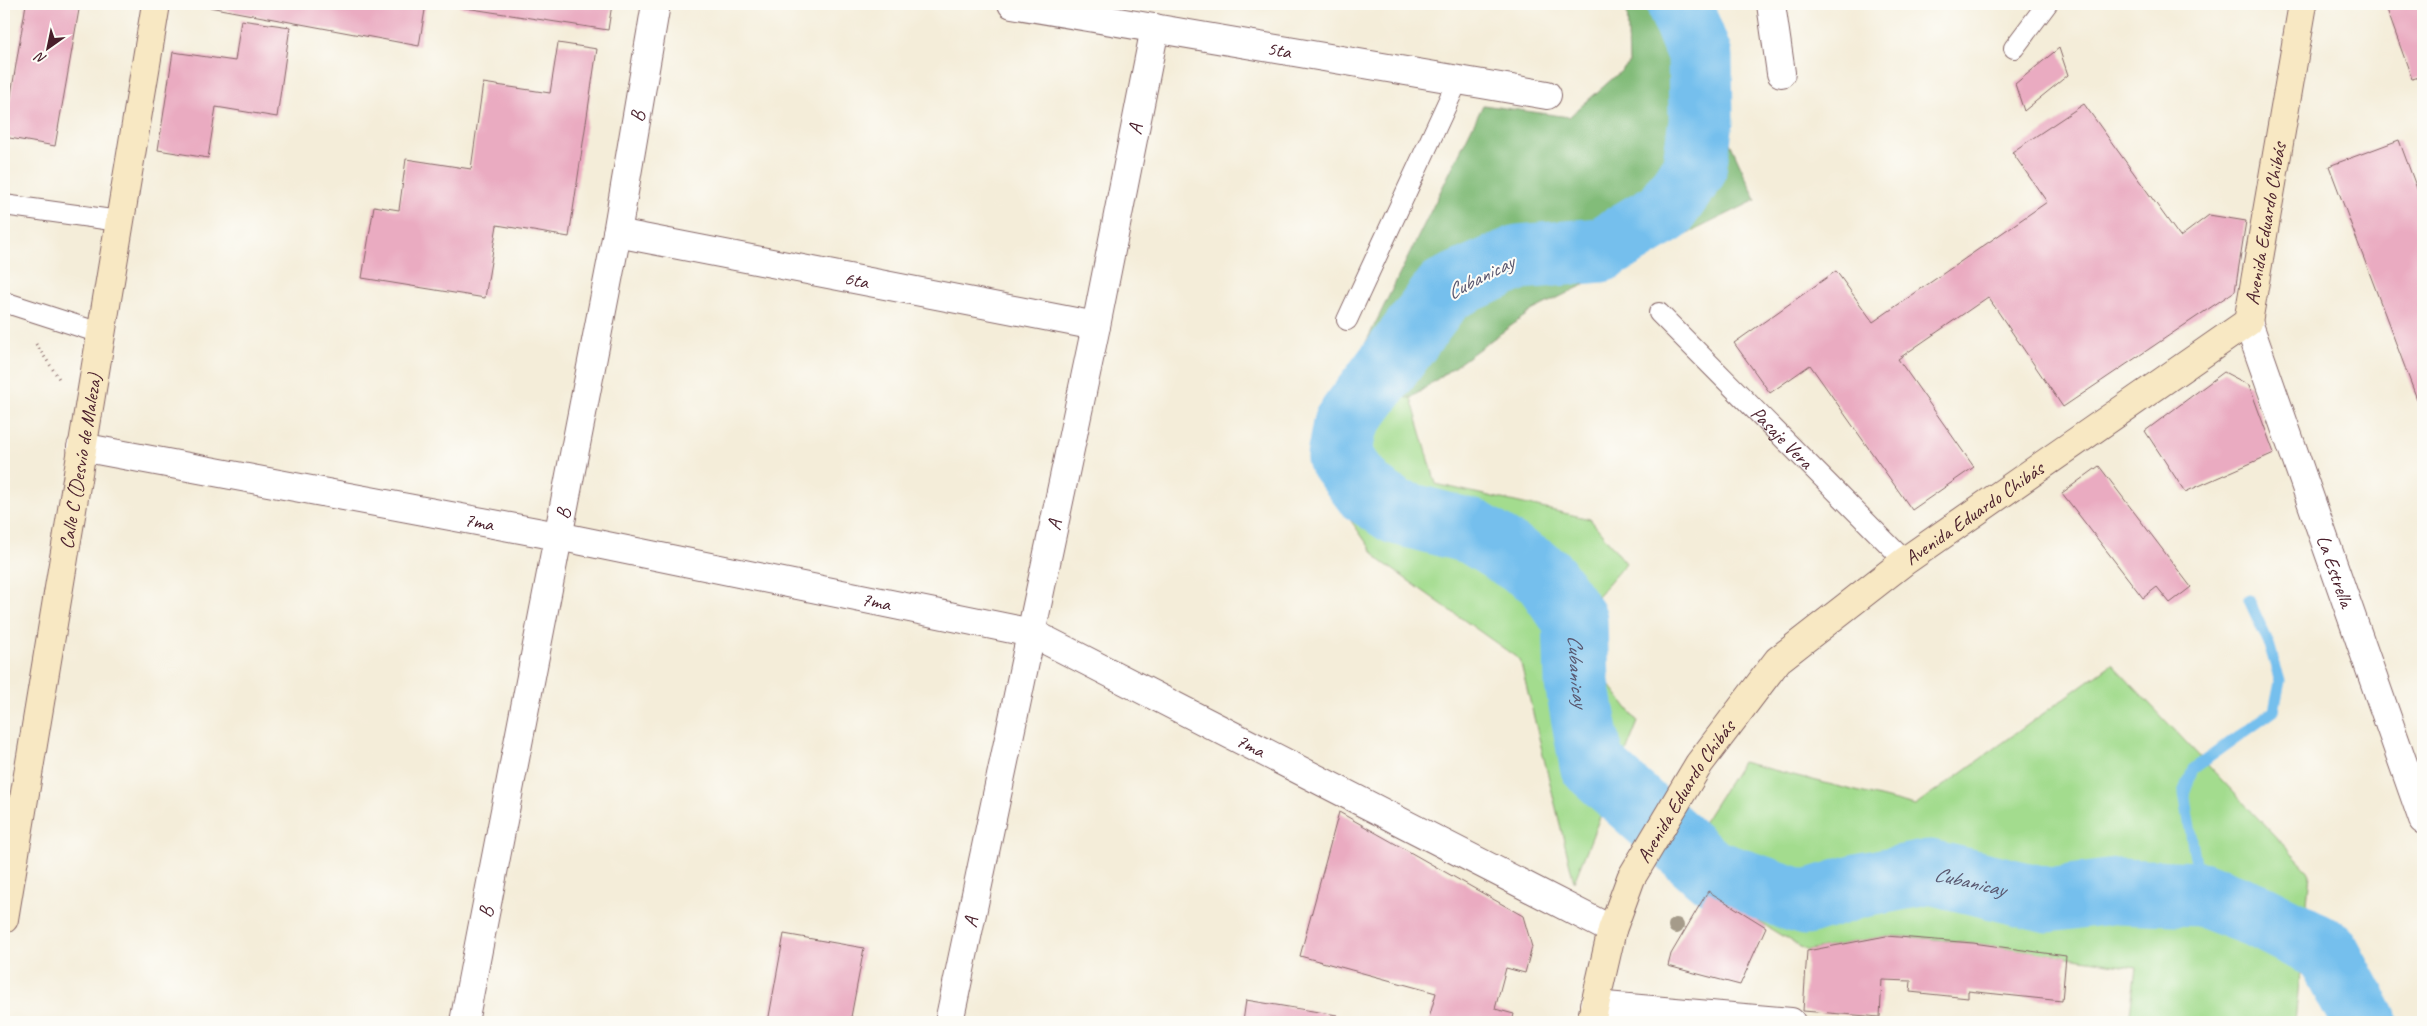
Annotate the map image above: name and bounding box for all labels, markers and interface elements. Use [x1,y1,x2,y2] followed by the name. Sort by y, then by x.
[22,22,72,72] north arrow
[1265,36,1294,65] street label: 5ta
[31,48,49,68] text: N
[624,108,651,124] street label: B
[1122,121,1149,137] street label: A
[2239,139,2292,307] street label: Avenida Eduardo Chibás
[1442,247,1521,305] water label: Cubanicay
[842,265,872,295] street label: 6ta
[54,370,108,551] street label: Calle C (Desvío de Maleza)
[1745,401,1820,476] street label: Pasaje Vera
[1900,455,2050,571] street label: Avenida Eduardo Chibás
[550,505,577,521] street label: B
[463,507,497,537] street label: 7ma
[1041,517,1068,533] street label: A
[2311,532,2360,612] street label: La Estrella
[859,586,894,617] street label: 7ma
[1562,635,1595,713] water label: Cubanicay
[1631,714,1742,867] street label: Avenida Eduardo Chibás
[1232,728,1270,764] street label: 7ma
[1932,860,2011,903] water label: Cubanicay
[473,903,499,920] street label: B
[957,914,984,930] street label: A

